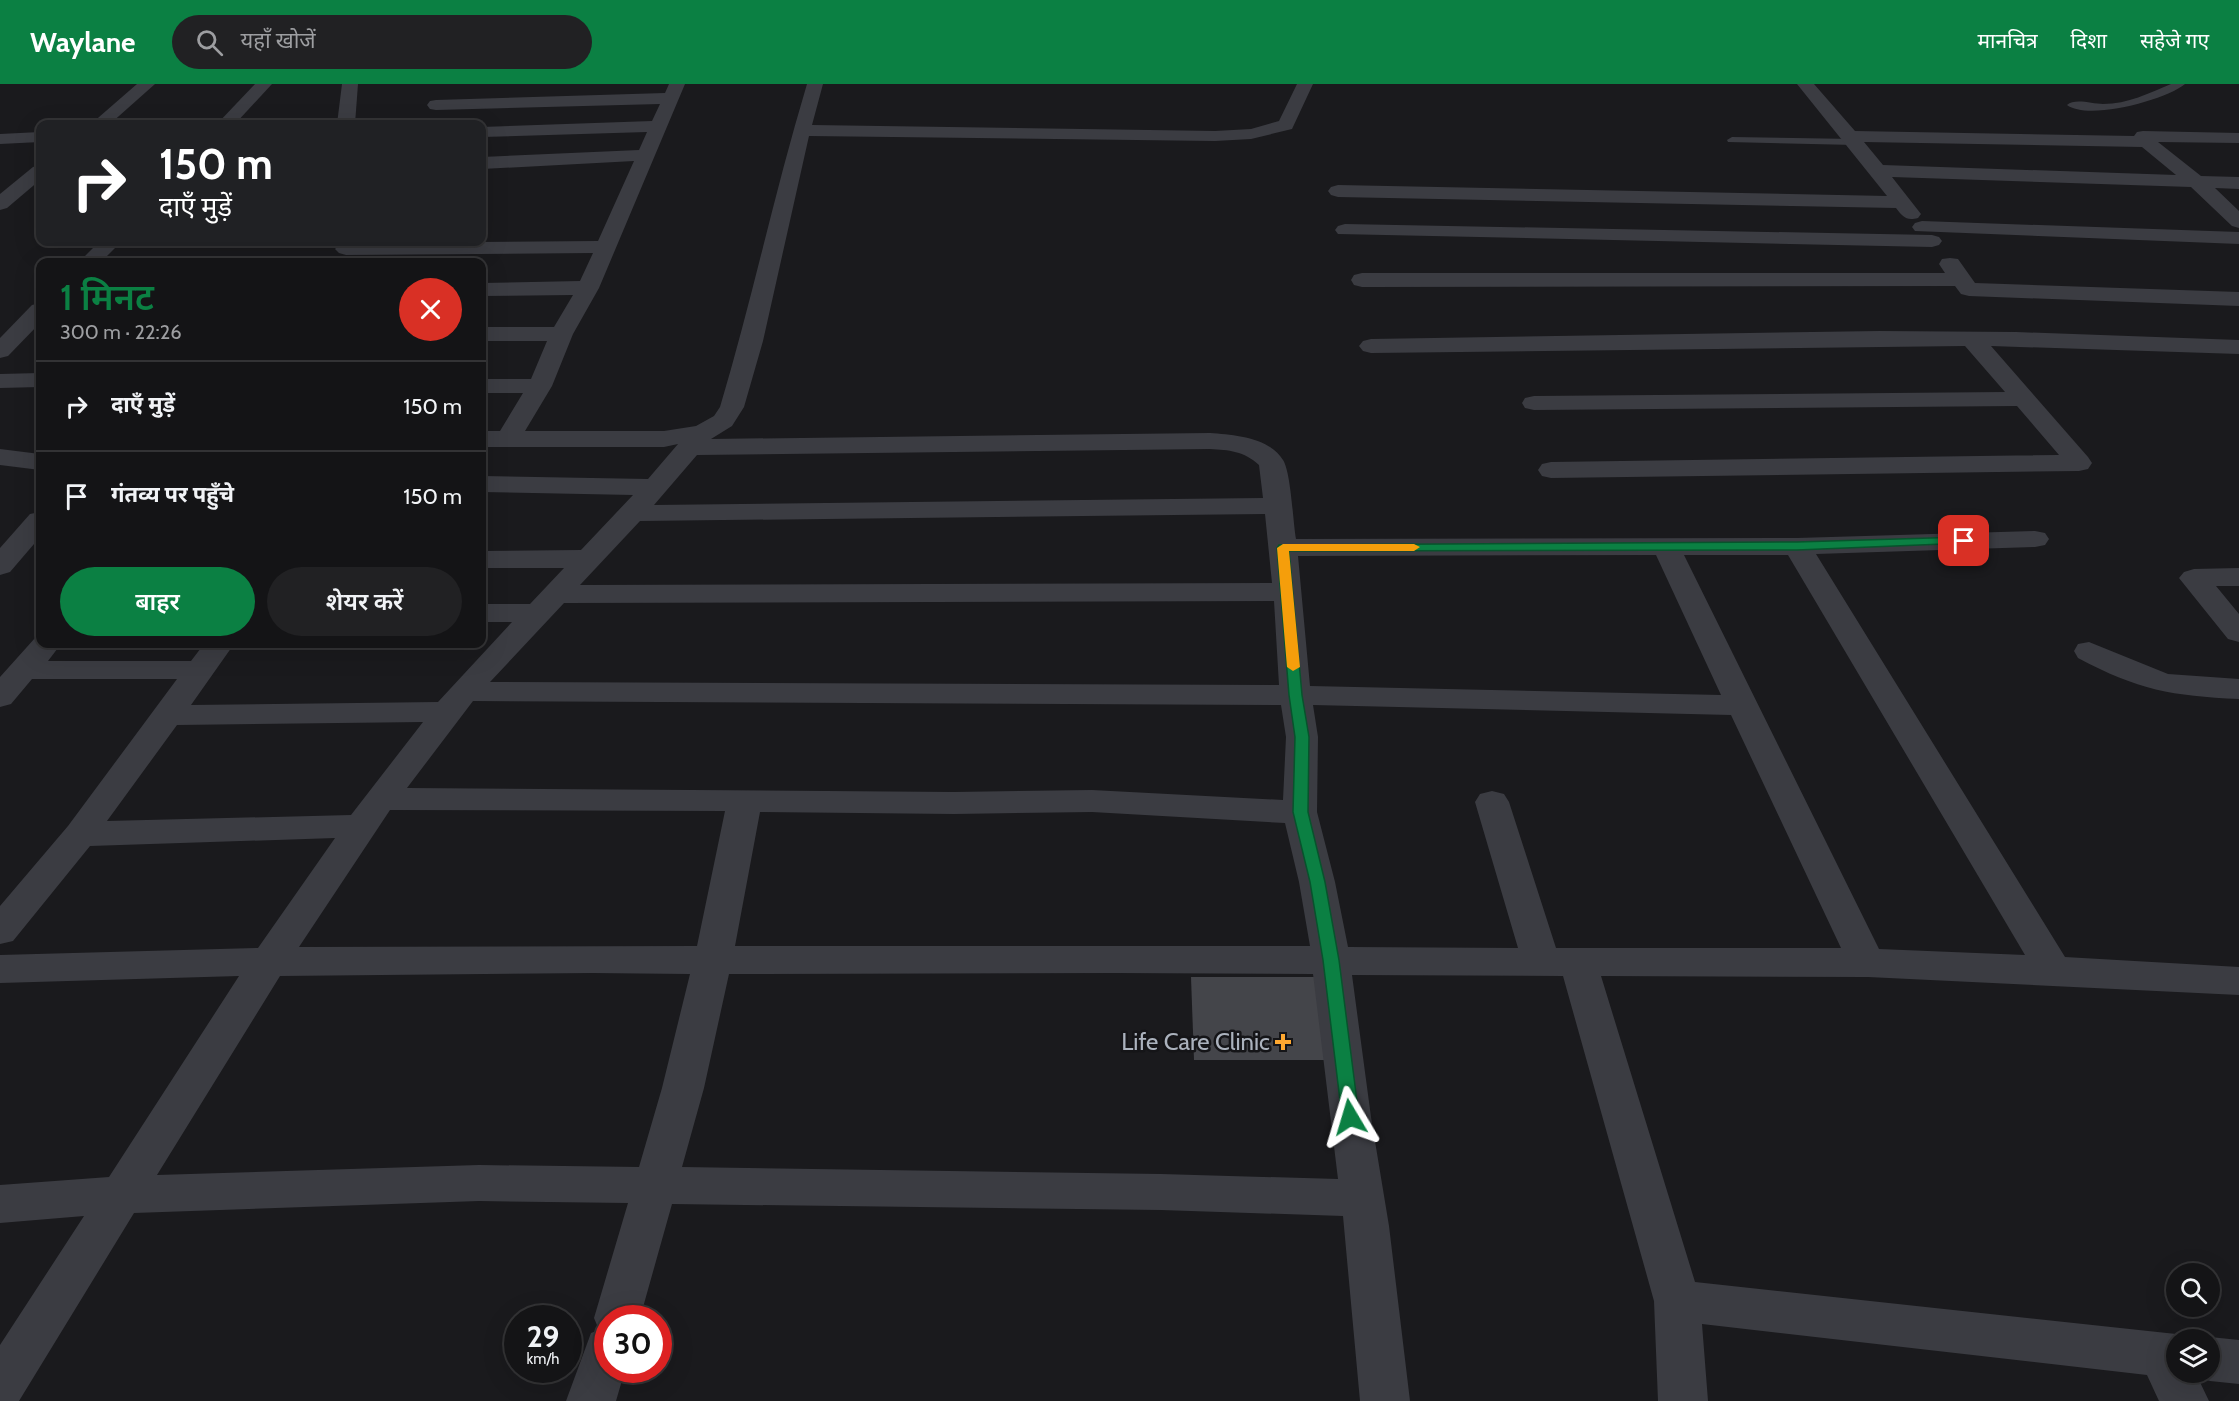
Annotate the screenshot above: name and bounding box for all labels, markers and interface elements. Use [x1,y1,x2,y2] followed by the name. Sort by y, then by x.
[172,15,592,69] search box
[30,25,136,59] text: Waylane
[193,26,226,59] icon: search
[241,27,316,54] text: यहाँ खोजें
[1978,28,2038,53] text: मानचित्र
[2071,28,2107,53] text: दिशा
[2140,28,2209,53] text: सहेजे गए
[159,138,273,190] text: 150 m
[60,144,138,222] icon: right
[159,190,232,223] text: दाएँ मुड़ें
[60,275,154,319] text: 1 मिनट
[399,278,462,341] button: close
[60,320,182,344] text: 300 m · 22:26
[60,390,93,423] icon: right
[111,391,175,418] text: दाएँ मुड़ें
[403,393,462,420] text: 150 m
[60,480,93,513] icon: arrive
[111,481,234,508] text: गंतव्य पर पहुँचे
[403,483,462,510] text: 150 m
[1938,515,1989,566] pin
[1947,524,1980,557] icon: arrive
[60,567,255,636] button: बाहर
[267,567,462,636] button: शेयर करें
[1121,1027,1270,1056] place label: Life Care Clinic
[1274,1033,1292,1051] marker: Life Care Clinic
[1318,1085,1382,1149] position arrow
[2166,1263,2220,1383] map controls
[2166,1263,2220,1317] button: search
[594,1305,672,1383] speed limit sign: 30
[527,1318,559,1355] text: 29
[2166,1329,2220,1383] button: layers
[527,1350,559,1368] text: km/h

